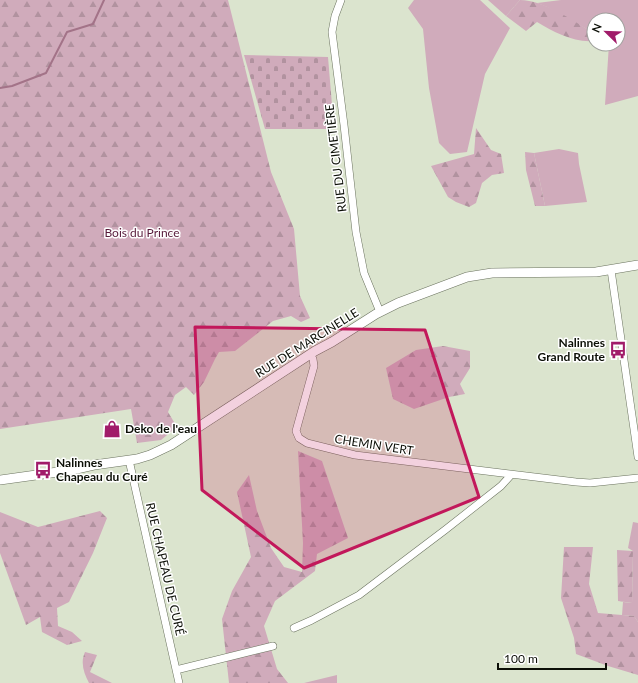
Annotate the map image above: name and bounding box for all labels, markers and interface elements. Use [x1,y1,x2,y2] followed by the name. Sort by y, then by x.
[586,12,626,52] north arrow
[589,21,604,34] text: N
[321,103,350,213] street label: RUE DU CIMETIÈRE
[104,225,180,240] park label: Bois du Prince
[252,305,361,380] street label: RUE DE MARCINELLE
[538,335,606,364] place label: Nalinnes Grand Route
[608,340,628,360] bus stop icon: Nalinnes Grand Route
[102,419,122,439] shop icon: Deko de l'eau
[125,421,197,436] place label: Deko de l'eau
[333,431,415,458] street label: CHEMIN VERT
[56,455,148,484] place label: Nalinnes Chapeau du Curé
[33,460,53,480] bus stop icon: Nalinnes Chapeau du Curé
[143,501,188,637] street label: RUE CHAPEAU DE CURÉ
[498,645,606,671] scale bar
[504,651,538,666] text: 100 m

